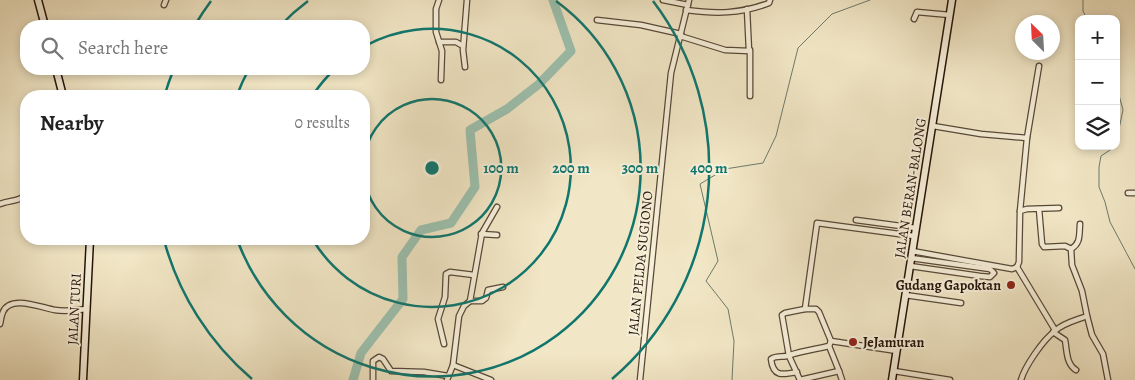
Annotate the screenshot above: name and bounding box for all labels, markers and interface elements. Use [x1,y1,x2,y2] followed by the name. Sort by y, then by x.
[1015,15,1060,60] north arrow
[1075,15,1120,150] map controls
[1075,15,1120,60] button: +
[20,20,370,75] search box
[38,34,66,62] icon: search
[78,35,168,61] text: Search here
[1075,60,1120,105] button: −
[1075,105,1120,150] button: layers
[40,109,103,137] text: Nearby
[294,112,350,134] text: 0 results
[890,117,931,260] street label: JALAN BERAN-BALONG
[483,158,519,178] text: 100 m
[552,158,590,178] text: 200 m
[622,158,659,178] text: 300 m
[690,158,728,178] text: 400 m
[423,159,441,177] centre of rings
[623,189,658,336] street label: JALAN PELDA SUGIONO
[63,273,86,345] street label: JALAN TURI
[896,276,1001,295] place label: Gudang Gapoktan
[1005,279,1017,291] marker: Gudang Gapoktan
[863,333,925,352] place label: JeJamuran
[847,336,859,348] marker: JeJamuran

